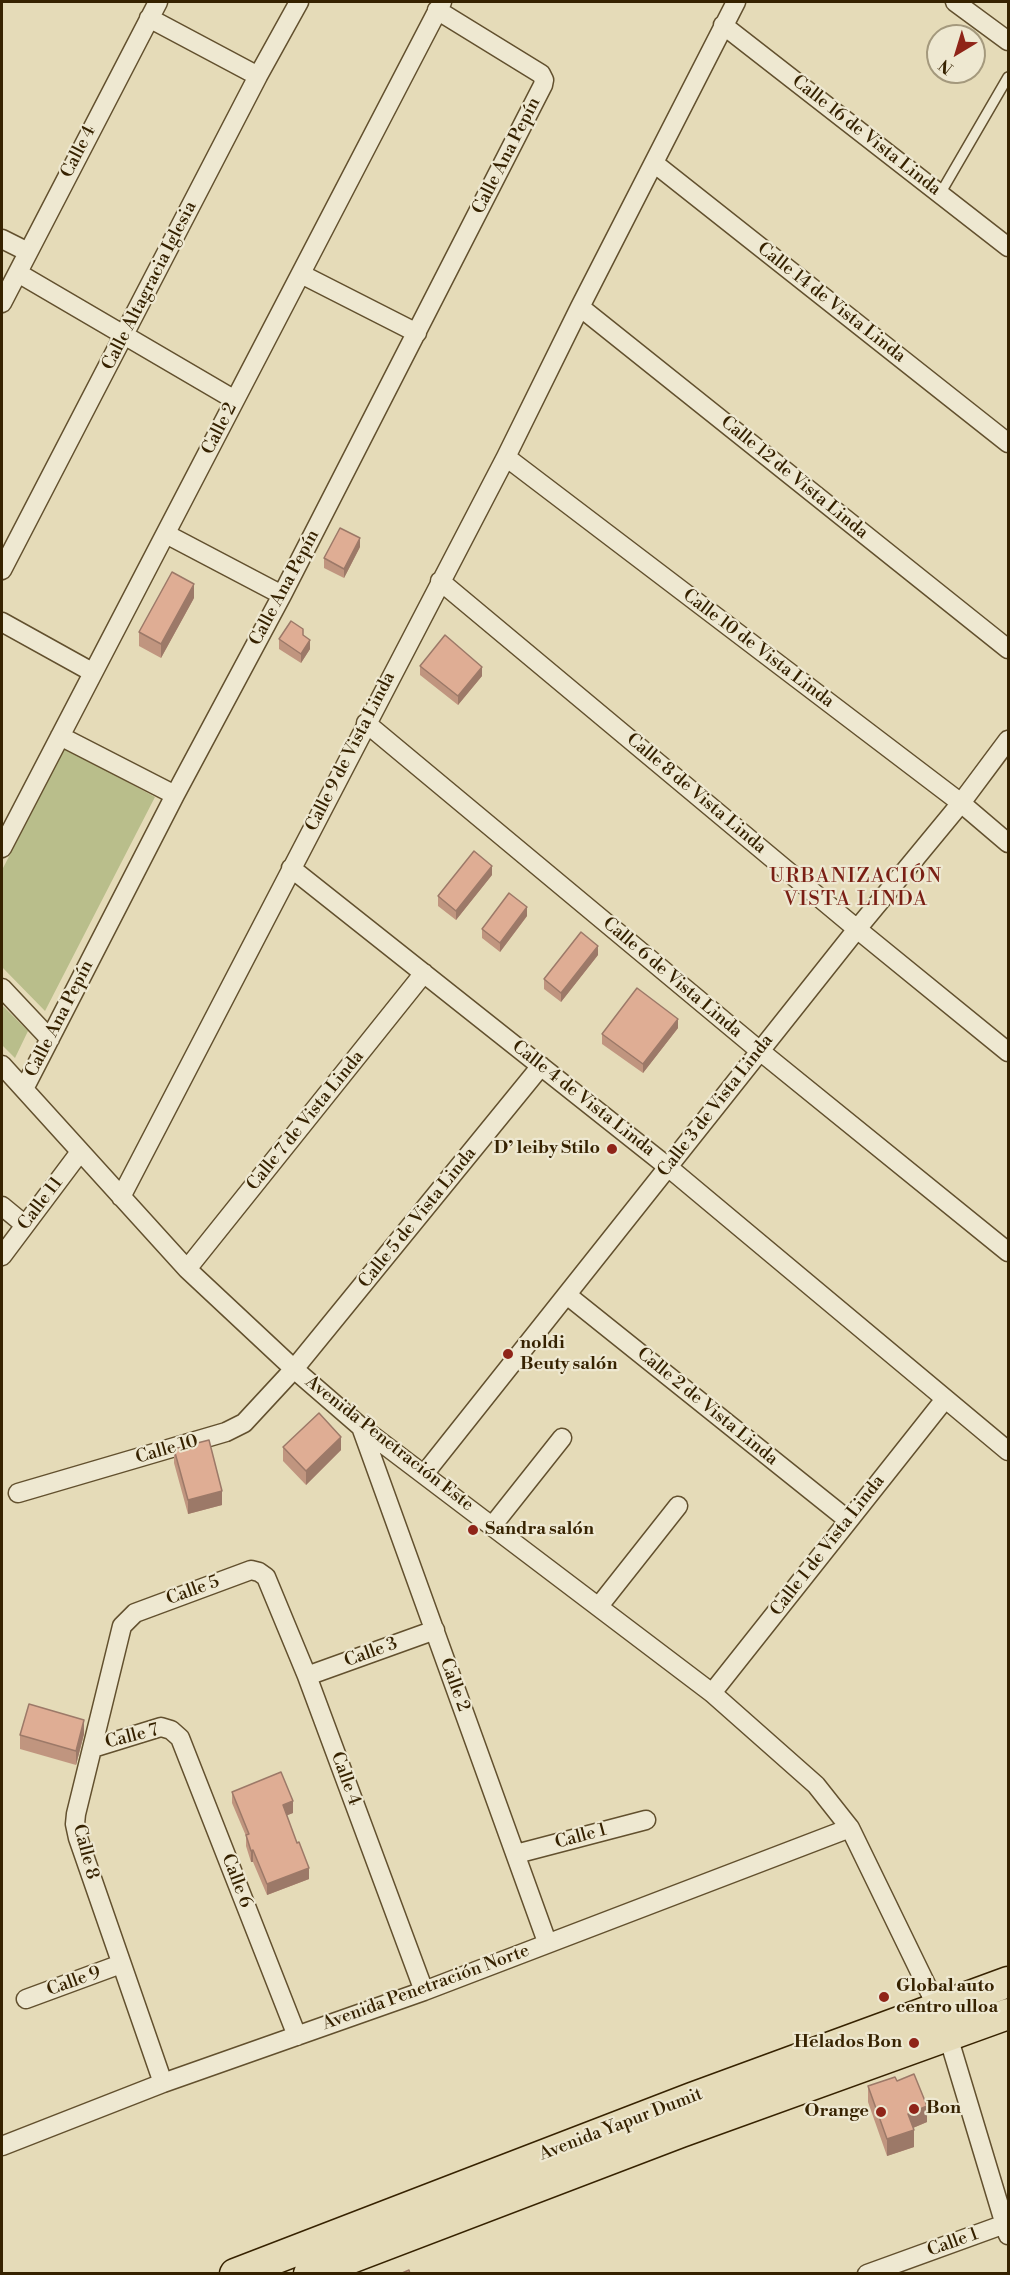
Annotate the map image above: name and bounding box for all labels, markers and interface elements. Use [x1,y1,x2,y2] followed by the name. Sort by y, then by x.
[926,24,986,84] north arrow
[935,55,957,78] text: N
[787,71,945,201] street label: Calle 16 de Vista Linda
[468,94,546,218] street label: Calle Ana Pepín
[57,122,101,182] street label: Calle 4
[98,198,202,374] street label: Calle Altagracia Iglesia
[752,238,910,368] street label: Calle 14 de Vista Linda
[198,400,242,458] street label: Calle 2
[716,412,872,544] street label: Calle 12 de Vista Linda
[245,526,325,650] street label: Calle Ana Pepín
[678,585,838,713] street label: Calle 10 de Vista Linda
[301,669,401,835] street label: Calle 9 de Vista Linda
[622,729,770,859] street label: Calle 8 de Vista Linda
[769,865,943,912] district label: URBANIZACIÓN VISTA LINDA
[598,913,746,1043] street label: Calle 6 de Vista Linda
[21,957,99,1081] street label: Calle Ana Pepín
[654,1030,778,1182] street label: Calle 3 de Vista Linda
[507,1036,659,1162] street label: Calle 4 de Vista Linda
[243,1047,369,1195] street label: Calle 7 de Vista Linda
[494,1138,600,1160] place label: D’ leiby Stilo
[605,1142,619,1156] marker: D’ leiby Stilo
[355,1143,481,1293] street label: Calle 5 de Vista Linda
[14,1173,68,1235] street label: Calle 11
[520,1333,618,1376] place label: noldi Beuty salón
[632,1344,782,1470] street label: Calle 2 de Vista Linda
[501,1347,515,1361] marker: noldi Beuty salón
[301,1372,477,1516] street label: Avenida Penetración Este
[133,1431,201,1469] street label: Calle 10
[766,1471,890,1621] street label: Calle 1 de Vista Linda
[485,1519,594,1541] place label: Sandra salón
[466,1523,480,1537] marker: Sandra salón
[164,1571,222,1611] street label: Calle 5
[342,1633,400,1673] street label: Calle 3
[434,1655,474,1715] street label: Calle 2
[103,1720,161,1754] street label: Calle 7
[325,1749,365,1809] street label: Calle 4
[553,1820,609,1854] street label: Calle 1
[67,1822,103,1882] street label: Calle 8
[216,1851,256,1911] street label: Calle 6
[320,1940,532,2036] street label: Avenida Penetración Norte
[44,1962,104,2002] street label: Calle 9
[896,1976,998,2018] place label: Global auto centro ulloa
[877,1990,891,2004] marker: Global auto centro ulloa
[794,2032,902,2054] place label: Helados Bon
[907,2036,921,2050] marker: Helados Bon
[536,2084,706,2166] street label: Avenida Yapur Dumit
[926,2098,961,2120] place label: Bon
[805,2101,869,2123] place label: Orange
[907,2102,921,2116] marker: Bon
[874,2105,888,2119] marker: Orange
[925,2224,981,2262] street label: Calle 1

